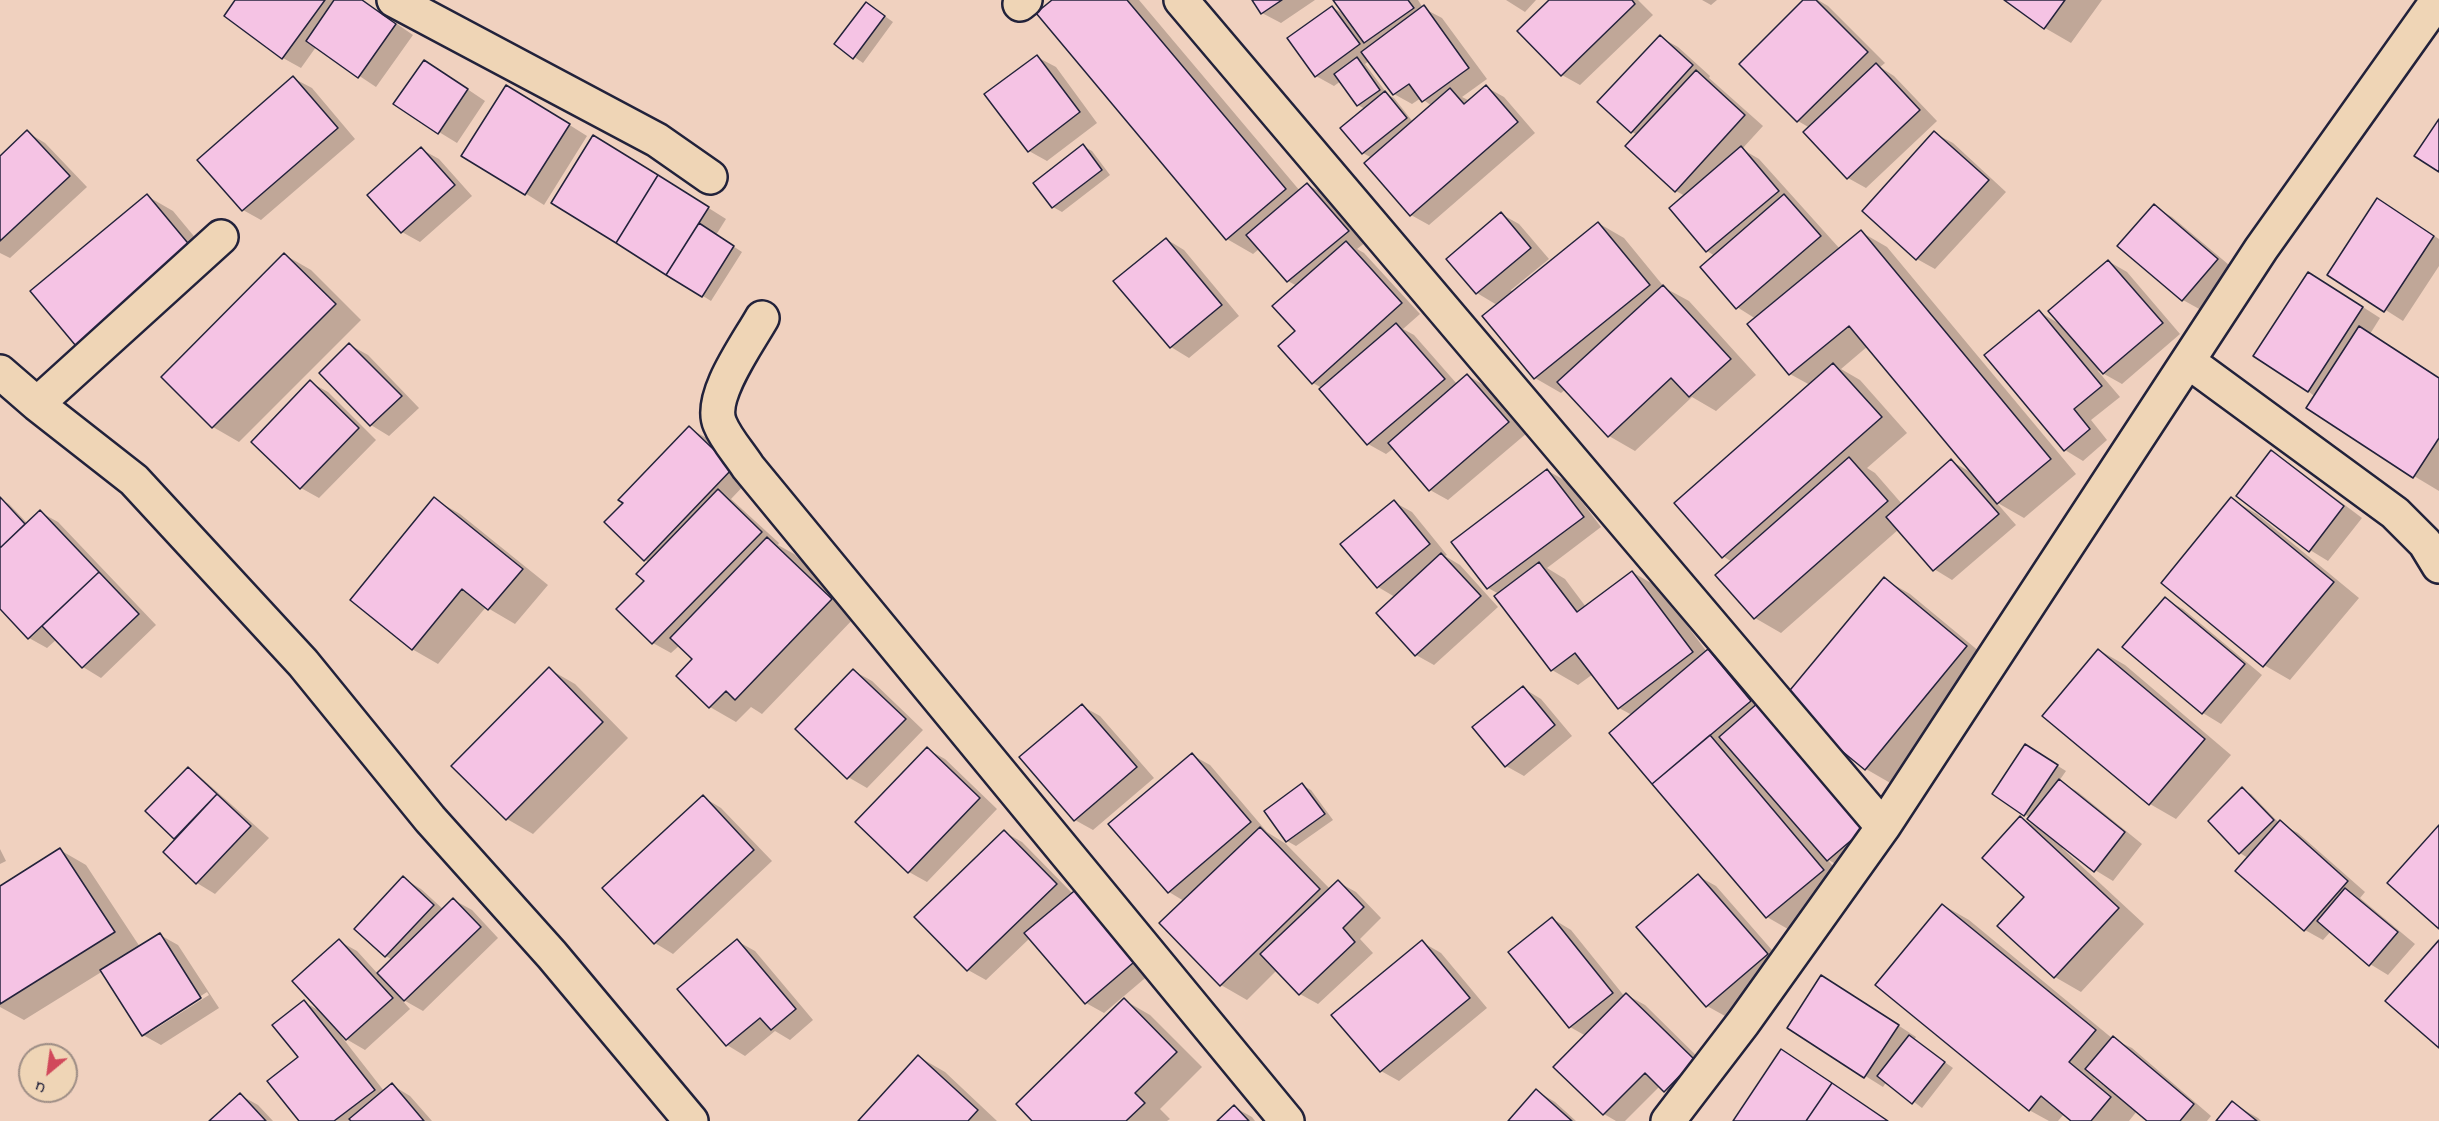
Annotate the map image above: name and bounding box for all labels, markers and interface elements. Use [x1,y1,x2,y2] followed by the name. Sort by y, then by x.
[18,1043,78,1103] north arrow
[30,1074,50,1100] text: U

